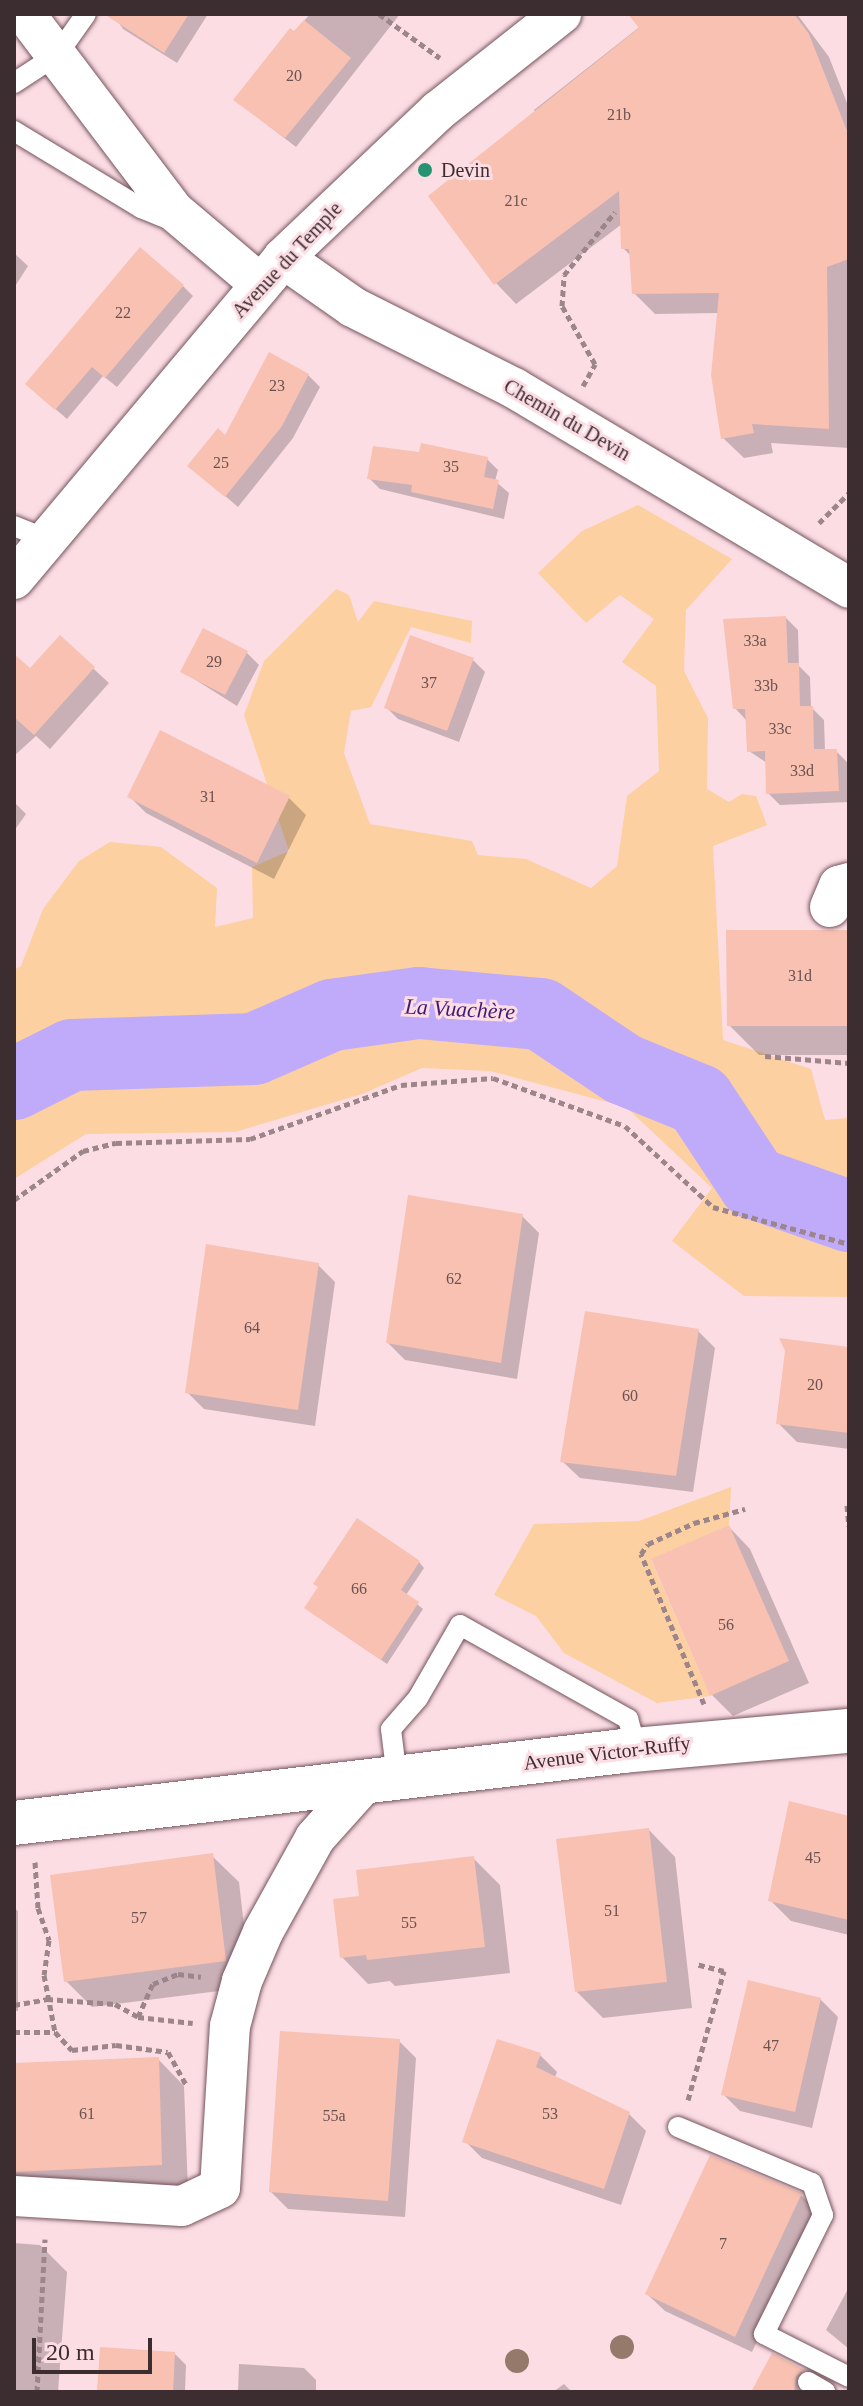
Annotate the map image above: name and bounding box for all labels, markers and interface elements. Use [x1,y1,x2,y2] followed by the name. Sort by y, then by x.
[286,66,302,86] house number: 20
[607,105,631,125] house number: 21b
[441,158,490,182] place label: Devin
[416,161,434,179] marker: Devin
[504,191,528,211] house number: 21c
[227,197,347,323] street label: Avenue du Temple
[115,303,131,323] house number: 22
[499,374,635,466] street label: Chemin du Devin
[269,376,285,396] house number: 23
[213,453,229,473] house number: 25
[443,457,459,477] house number: 35
[743,631,767,651] house number: 33a
[206,652,222,672] house number: 29
[421,673,437,693] house number: 37
[754,676,778,696] house number: 33b
[768,719,792,739] house number: 33c
[790,761,814,781] house number: 33d
[200,787,216,807] house number: 31
[788,966,812,986] house number: 31d
[404,993,516,1025] water label: La Vuachère
[446,1269,462,1289] house number: 62
[244,1318,260,1338] house number: 64
[807,1375,823,1395] house number: 20
[622,1386,638,1406] house number: 60
[351,1579,367,1599] house number: 66
[718,1615,734,1635] house number: 56
[522,1731,692,1775] street label: Avenue Victor-Ruffy
[805,1848,821,1868] house number: 45
[604,1901,620,1921] house number: 51
[131,1908,147,1928] house number: 57
[401,1913,417,1933] house number: 55
[763,2036,779,2056] house number: 47
[79,2104,95,2124] house number: 61
[542,2104,558,2124] house number: 53
[322,2106,346,2126] house number: 55a
[719,2234,727,2254] house number: 7
[36,2322,156,2372] scale bar
[46,2339,95,2365] text: 20 m

